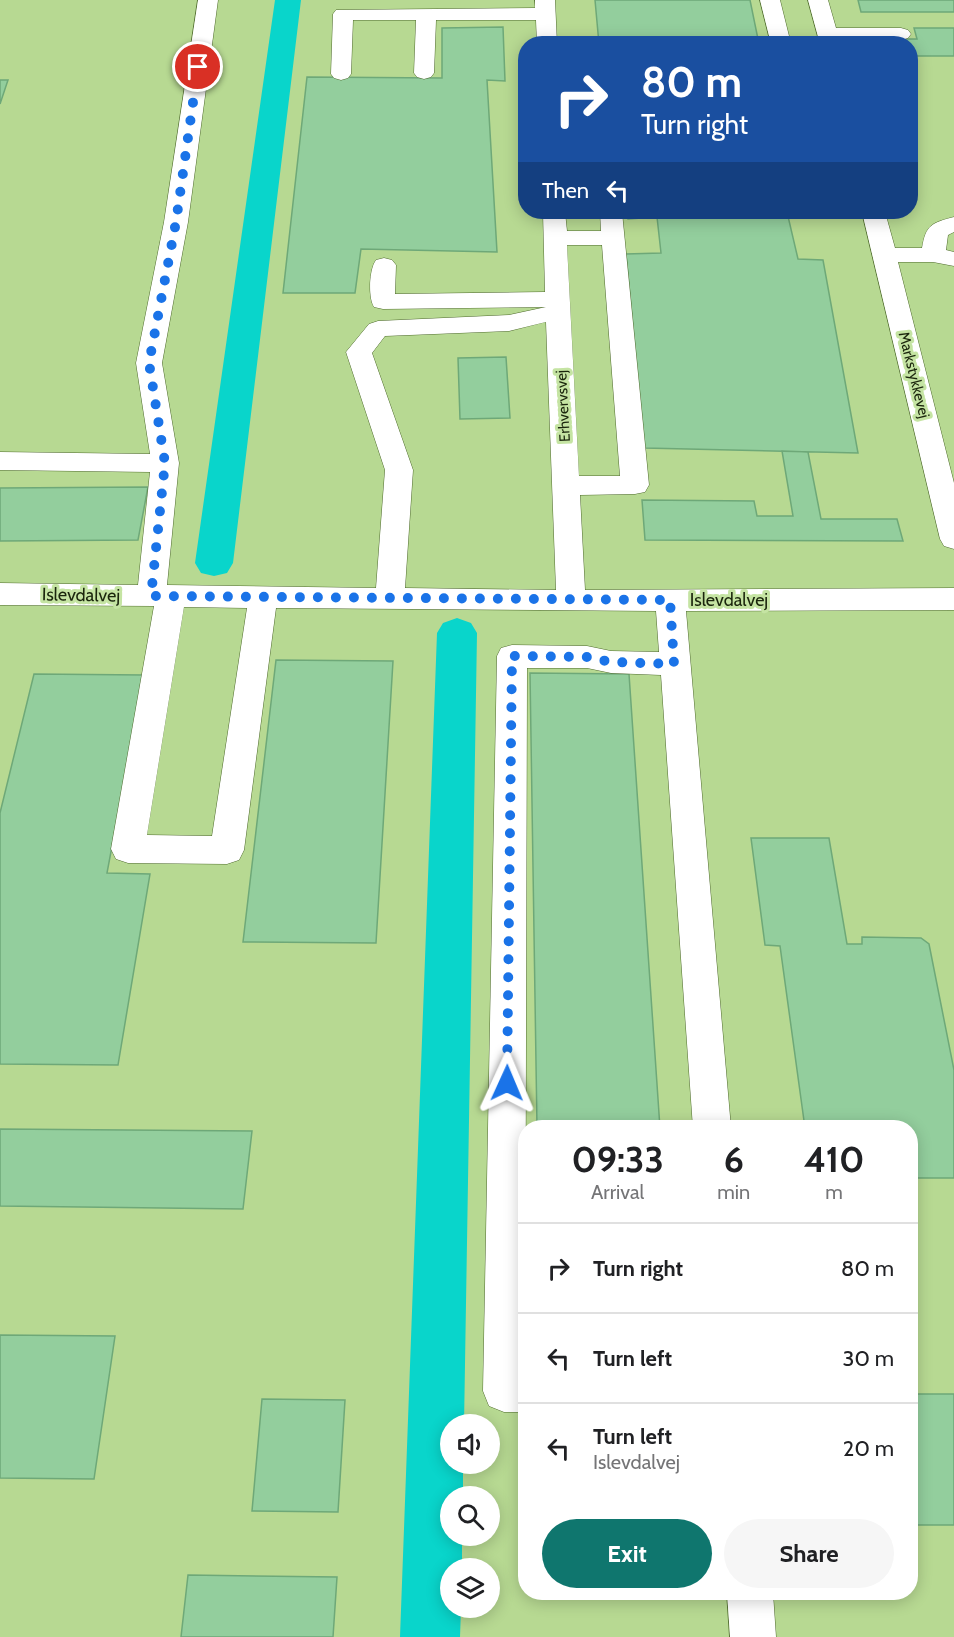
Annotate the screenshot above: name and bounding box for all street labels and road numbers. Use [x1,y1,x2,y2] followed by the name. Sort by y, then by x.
[895,330,933,420] street label: Markstykkevej
[552,370,574,442] street label: Erhvervsvej
[42,583,120,607] street label: Islevdalvej
[690,589,768,611] street label: Islevdalvej

